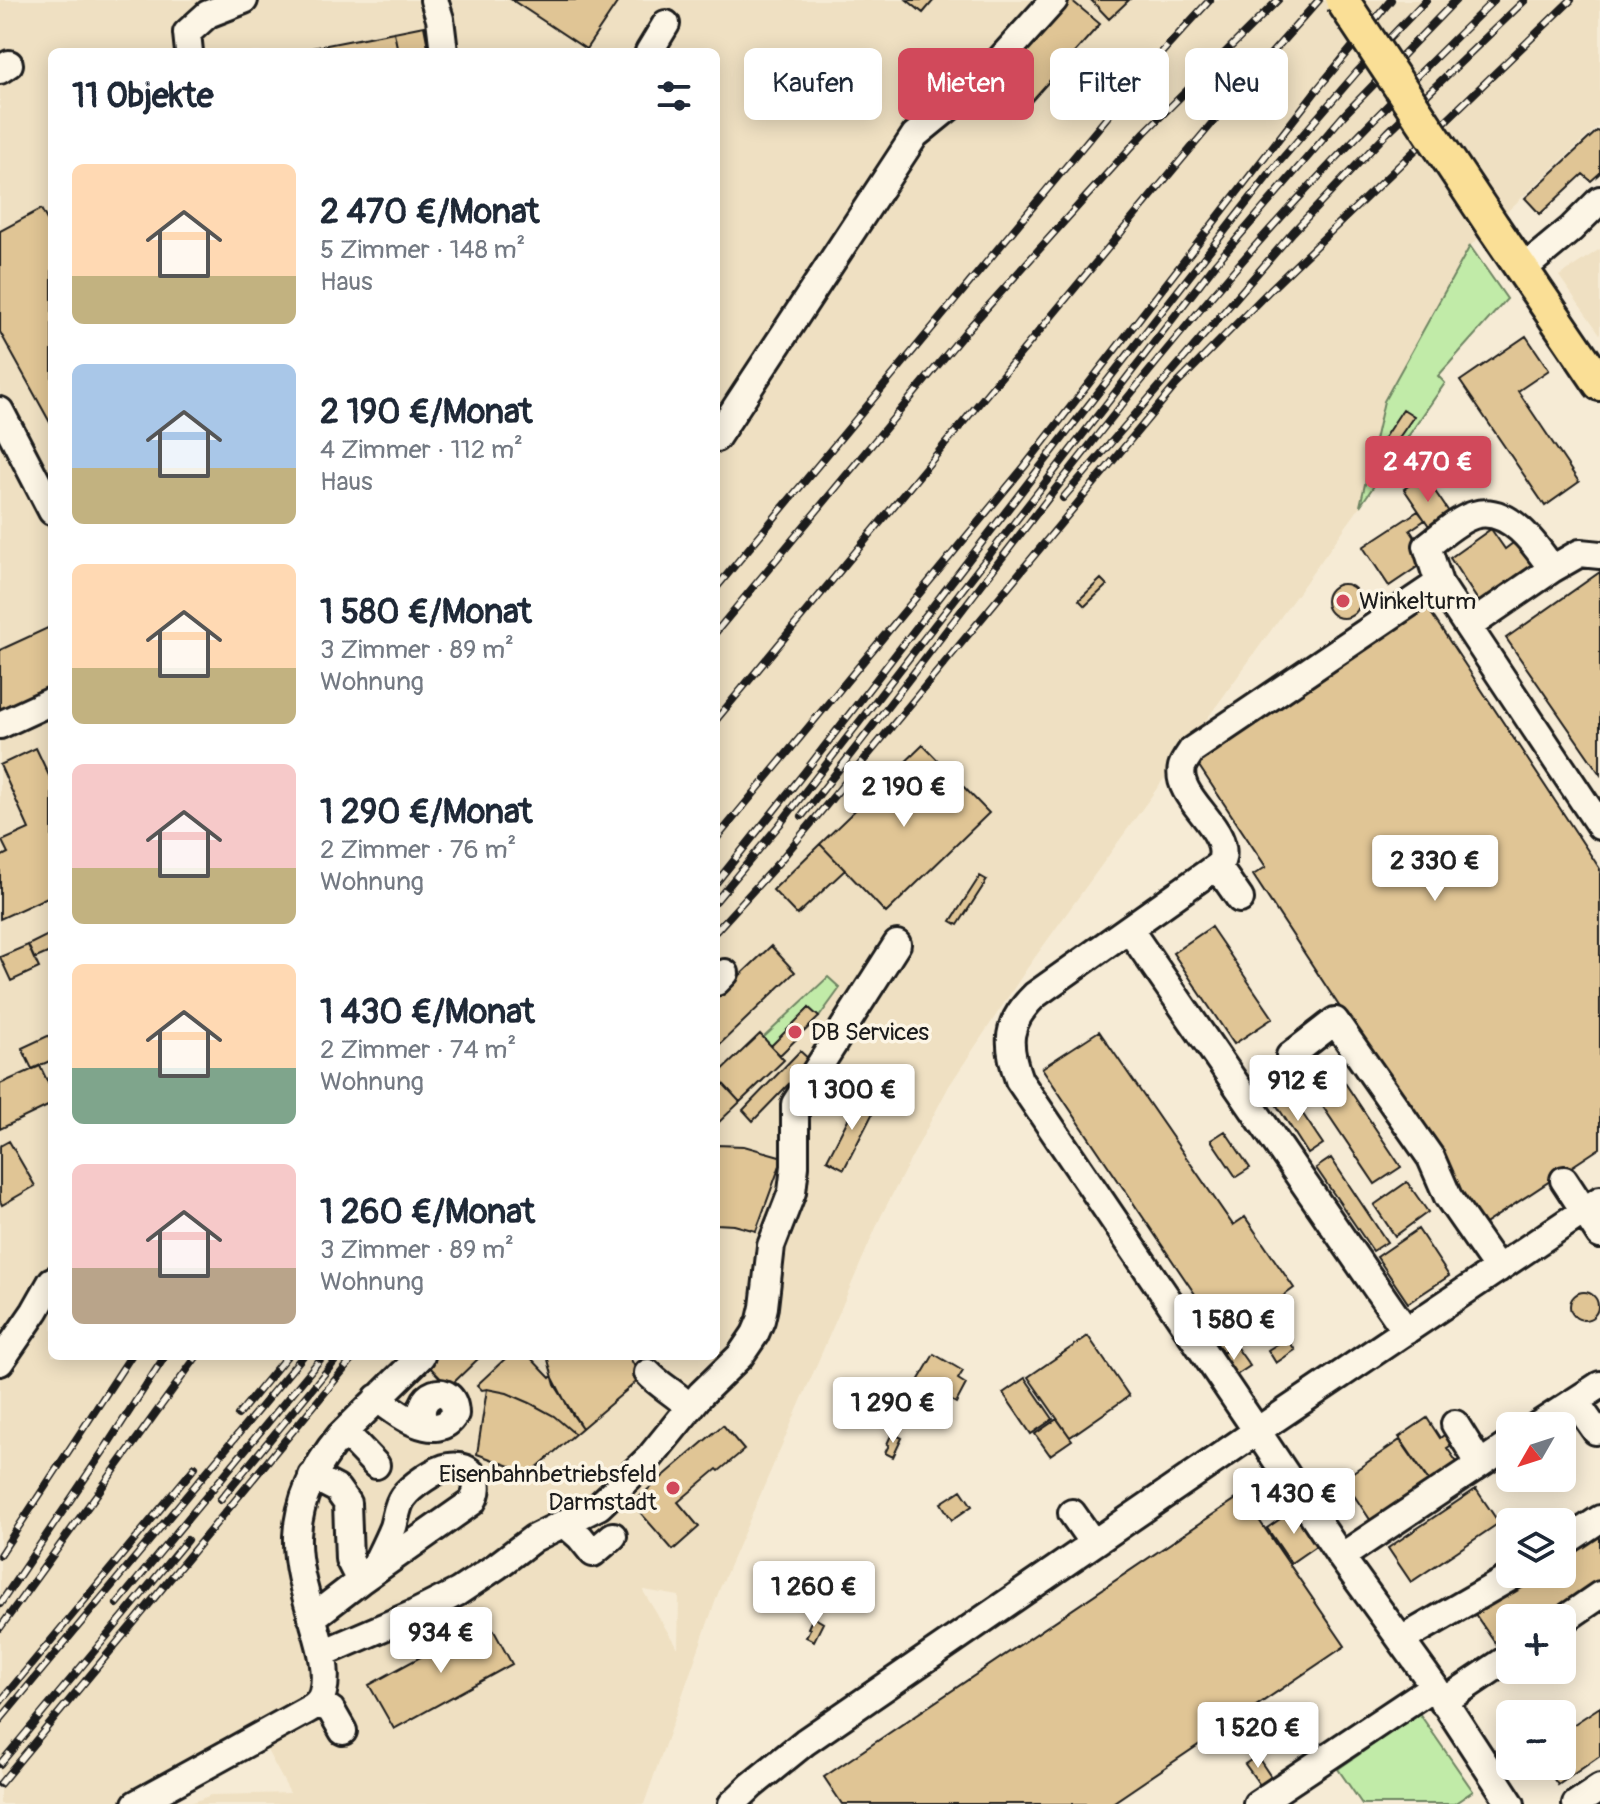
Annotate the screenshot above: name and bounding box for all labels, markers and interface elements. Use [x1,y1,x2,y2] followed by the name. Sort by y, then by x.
[744,48,882,120] chip: Kaufen
[898,48,1034,120] chip: Mieten
[1050,48,1169,120] chip: Filter
[1185,48,1288,120] chip: Neu
[652,74,696,118] icon: filters
[72,75,213,118] text: 11 Objekte
[320,191,539,234] text: 2 470 €/Monat
[136,196,232,292] icon: home
[320,234,525,266] text: 5 Zimmer · 148 m²
[320,266,373,298] text: Haus
[320,391,533,434] text: 2 190 €/Monat
[136,396,232,492] icon: home
[320,434,523,466] text: 4 Zimmer · 112 m²
[1354,436,1502,504] pin: 2 470 €
[1383,446,1473,478] text: 2 470 €
[320,466,373,498] text: Haus
[1359,587,1476,616] place label: Winkelturm
[320,591,532,634] text: 1 580 €/Monat
[1334,592,1352,610] marker: Winkelturm
[136,596,232,692] icon: home
[320,634,514,666] text: 3 Zimmer · 89 m²
[320,666,424,698] text: Wohnung
[830,761,978,829] pin: 2 190 €
[862,771,946,803] text: 2 190 €
[320,791,533,834] text: 1 290 €/Monat
[136,796,232,892] icon: home
[320,834,516,866] text: 2 Zimmer · 76 m²
[1361,835,1509,903] pin: 2 330 €
[1390,845,1480,877] text: 2 330 €
[320,866,424,898] text: Wohnung
[320,991,535,1034] text: 1 430 €/Monat
[136,996,232,1092] icon: home
[811,1018,929,1047] place label: DB Services
[786,1023,804,1041] marker: DB Services
[320,1034,516,1066] text: 2 Zimmer · 74 m²
[1242,1055,1354,1123] pin: 912 €
[778,1064,926,1132] pin: 1 300 €
[1268,1065,1328,1097] text: 912 €
[320,1066,424,1098] text: Wohnung
[808,1074,896,1106] text: 1 300 €
[320,1191,535,1234] text: 1 260 €/Monat
[136,1196,232,1292] icon: home
[320,1234,514,1266] text: 3 Zimmer · 89 m²
[320,1266,424,1298] text: Wohnung
[1160,1294,1308,1362] pin: 1 580 €
[1192,1304,1276,1336] text: 1 580 €
[819,1377,967,1445] pin: 1 290 €
[851,1387,935,1419] text: 1 290 €
[1496,1412,1576,1492] north arrow
[1496,1412,1576,1780] map controls
[439,1460,657,1517] place label: Eisenbahnbetriebsfeld Darmstadt
[1220,1468,1368,1536] pin: 1 430 €
[1251,1478,1337,1510] text: 1 430 €
[664,1479,682,1497] marker: Eisenbahnbetriebsfeld Darmstadt
[1496,1508,1576,1588] button: layers
[740,1561,888,1629] pin: 1 260 €
[771,1571,857,1603] text: 1 260 €
[1496,1604,1576,1684] button: +
[385,1607,497,1675] pin: 934 €
[408,1617,474,1649] text: 934 €
[1496,1700,1576,1780] button: −
[1184,1702,1332,1770] pin: 1 520 €
[1216,1712,1301,1744] text: 1 520 €

